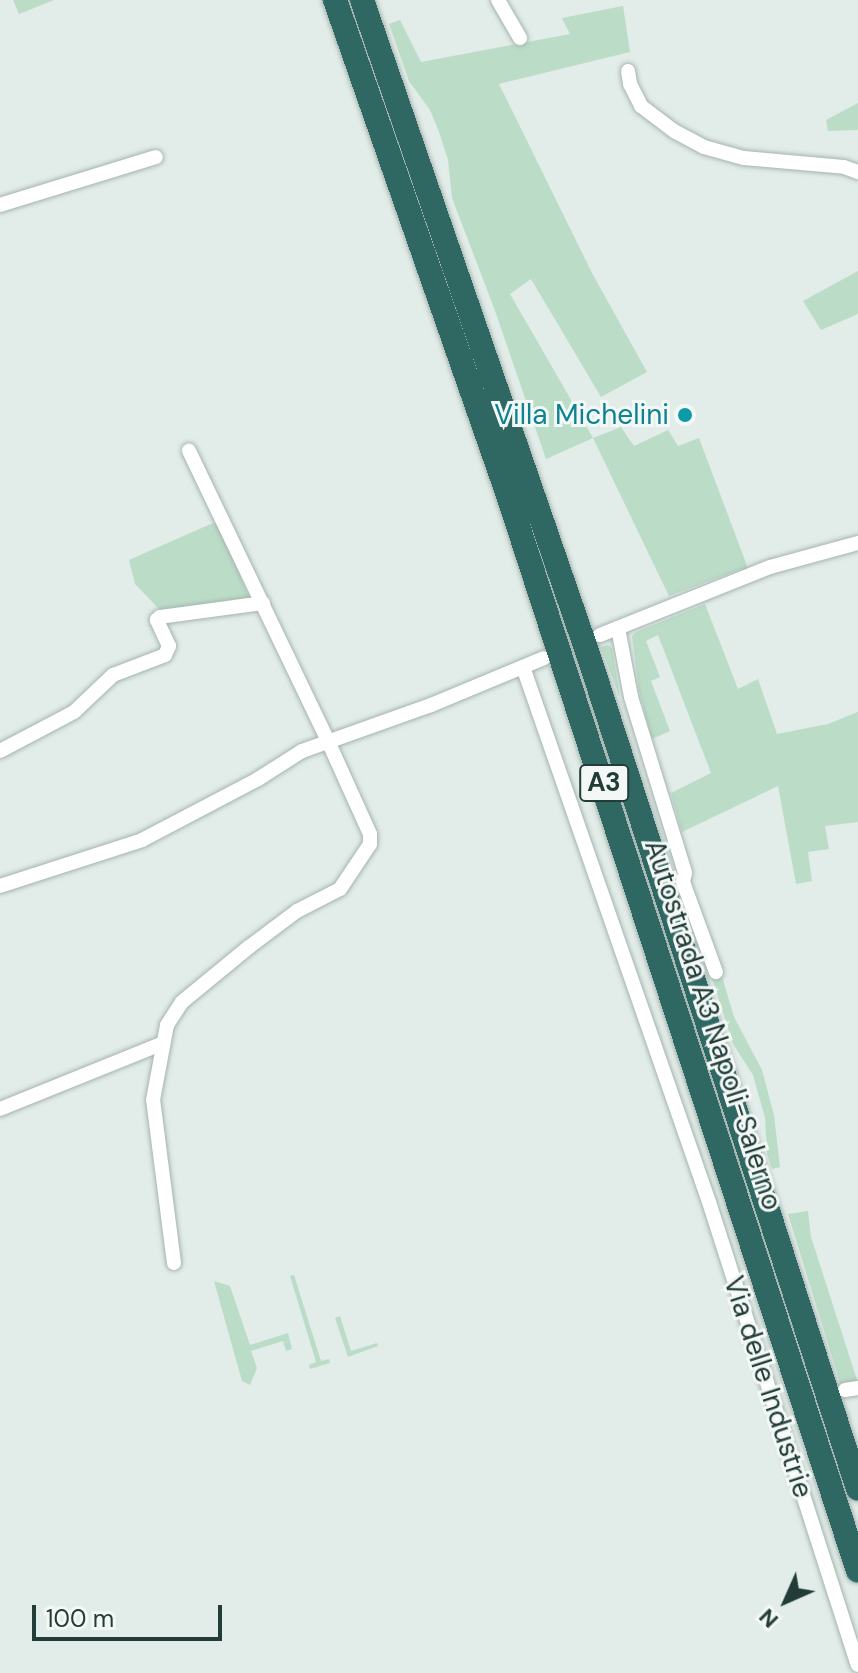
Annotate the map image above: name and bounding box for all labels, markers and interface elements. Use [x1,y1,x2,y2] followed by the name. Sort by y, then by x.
[494,398,669,432] place label: Villa Michelini
[676,406,694,424] marker: Villa Michelini
[578,761,630,805] road number: A3
[637,836,789,1214] street label: Autostrada A3 Napoli-Salerno
[716,1272,820,1502] street label: Via delle Industrie
[746,1561,826,1641] north arrow
[36,1589,226,1639] scale bar
[753,1602,785,1634] text: N
[46,1603,114,1634] text: 100 m

